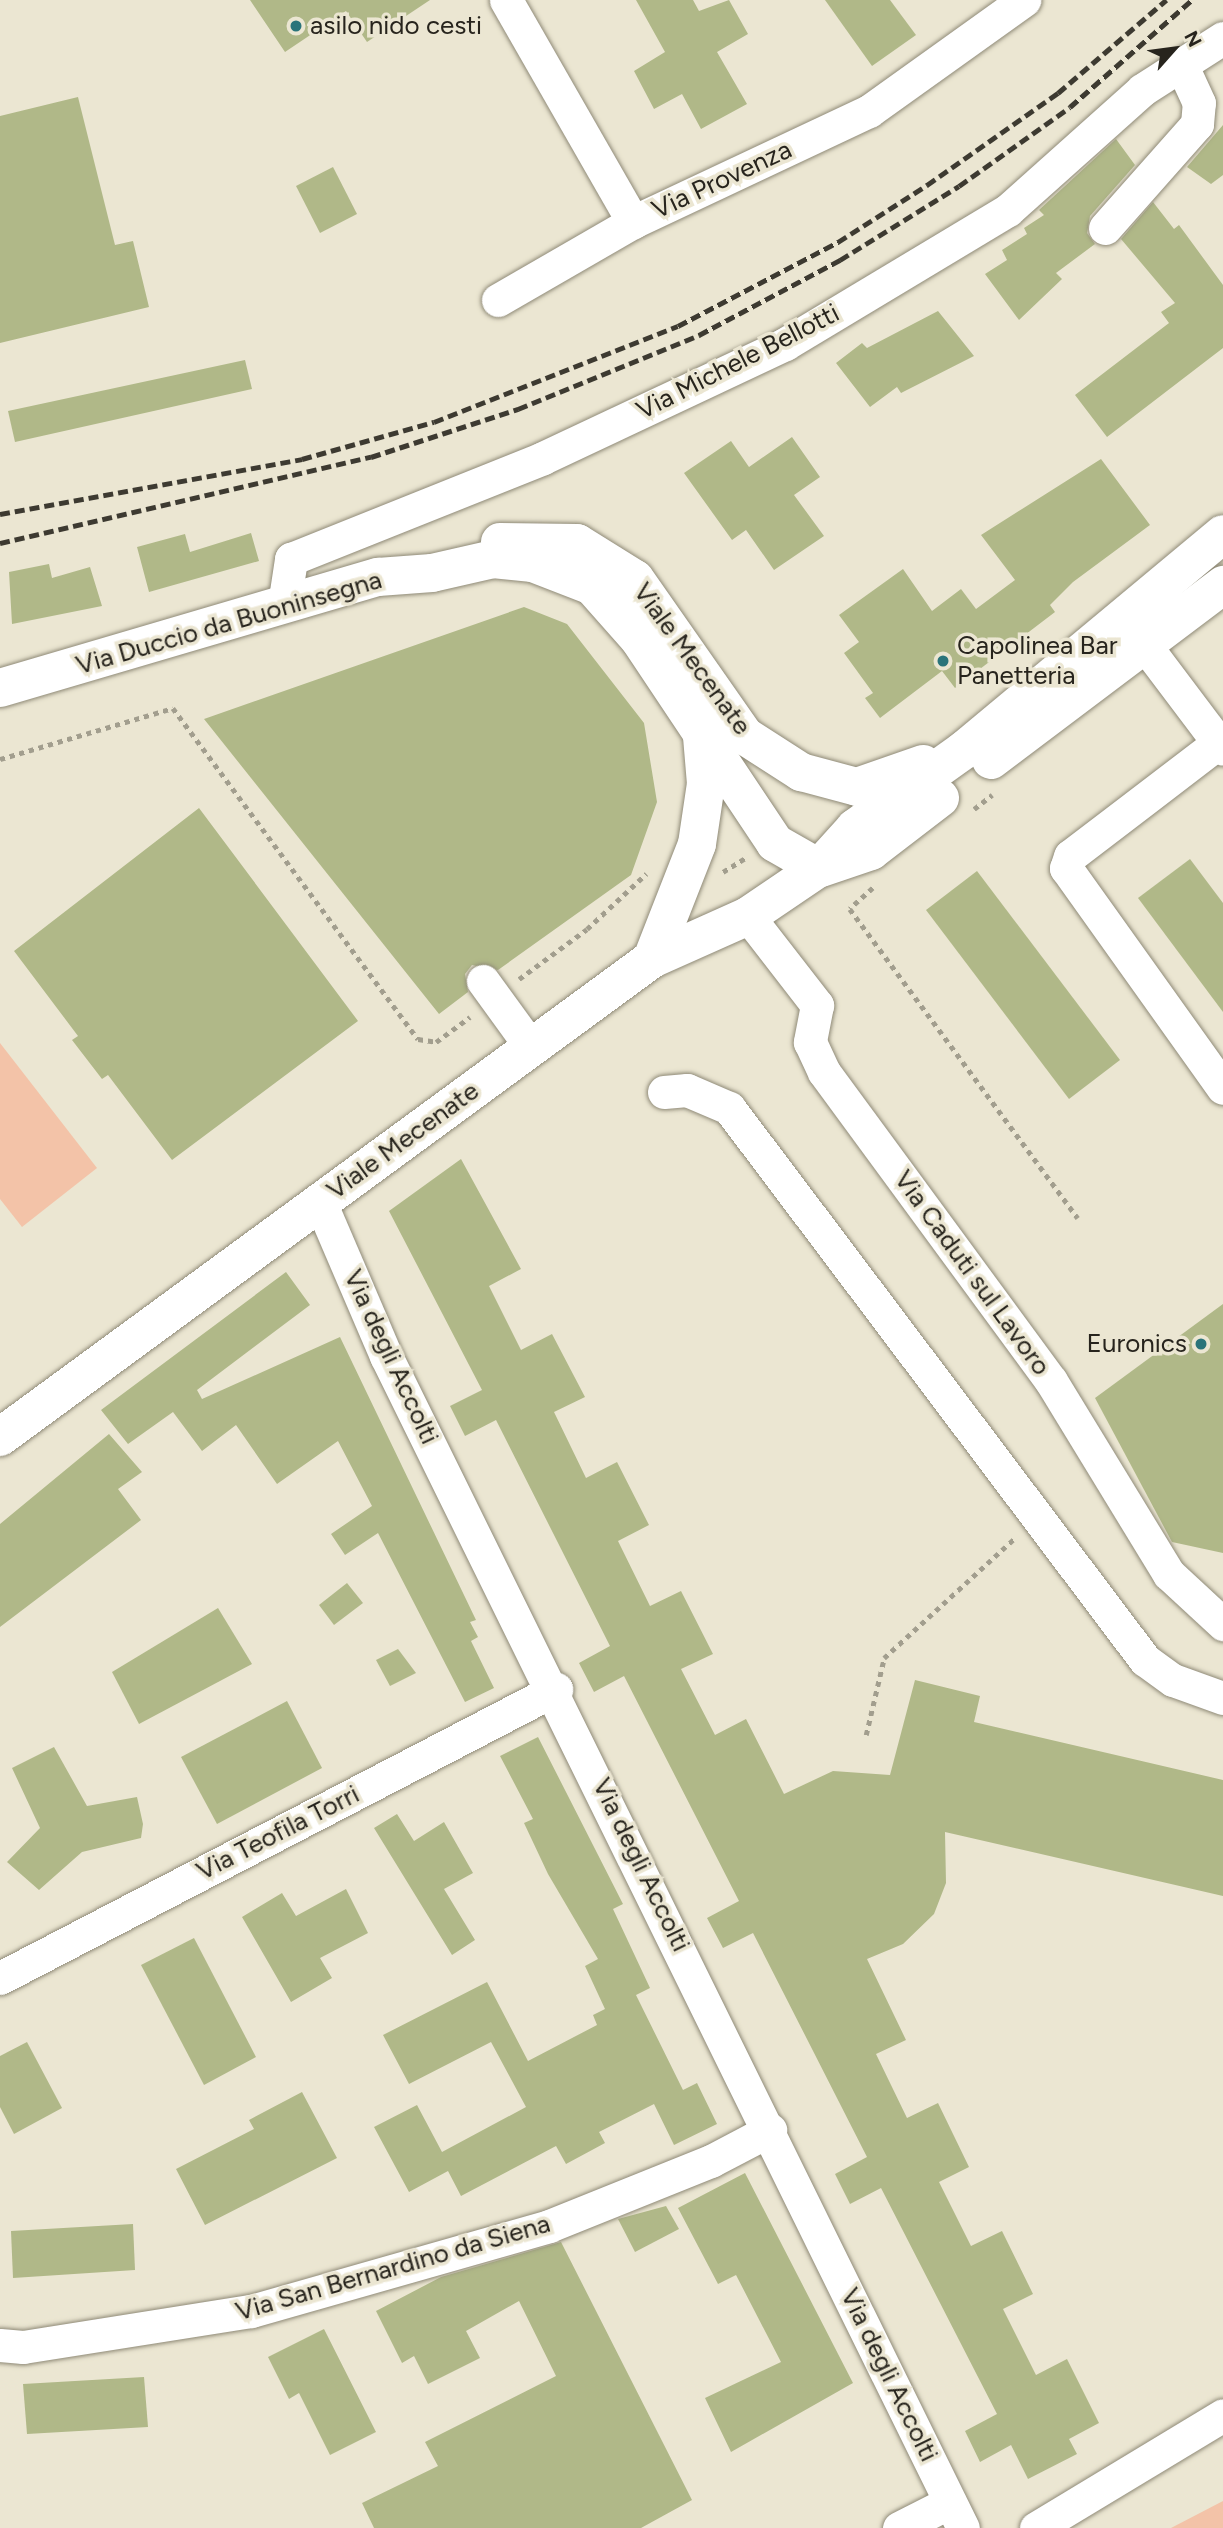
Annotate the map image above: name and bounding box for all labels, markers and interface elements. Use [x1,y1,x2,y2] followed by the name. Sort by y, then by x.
[310,10,482,42] place label: asilo nido cesti
[1139,14,1209,84] north arrow
[288,18,304,34] marker: asilo nido cesti
[1179,27,1207,51] text: N
[647,134,797,226] street label: Via Provenza
[632,297,844,427] street label: Via Michele Bellotti
[73,564,385,682] street label: Via Duccio da Buoninsegna
[627,577,757,741] street label: Viale Mecenate
[957,630,1118,692] place label: Capolinea Bar Panetteria
[935,653,951,669] marker: Capolinea Bar Panetteria
[321,1076,485,1206] street label: Viale Mecenate
[887,1165,1057,1381] street label: Via Caduti sul Lavoro
[337,1265,445,1449] street label: Via degli Accolti
[1087,1328,1187,1360] place label: Euronics
[1193,1336,1209,1352] marker: Euronics
[586,1773,696,1957] street label: Via degli Accolti
[192,1779,364,1887] street label: Via Teofila Torri
[232,2208,554,2328] street label: Via San Bernardino da Siena
[834,2283,944,2467] street label: Via degli Accolti

